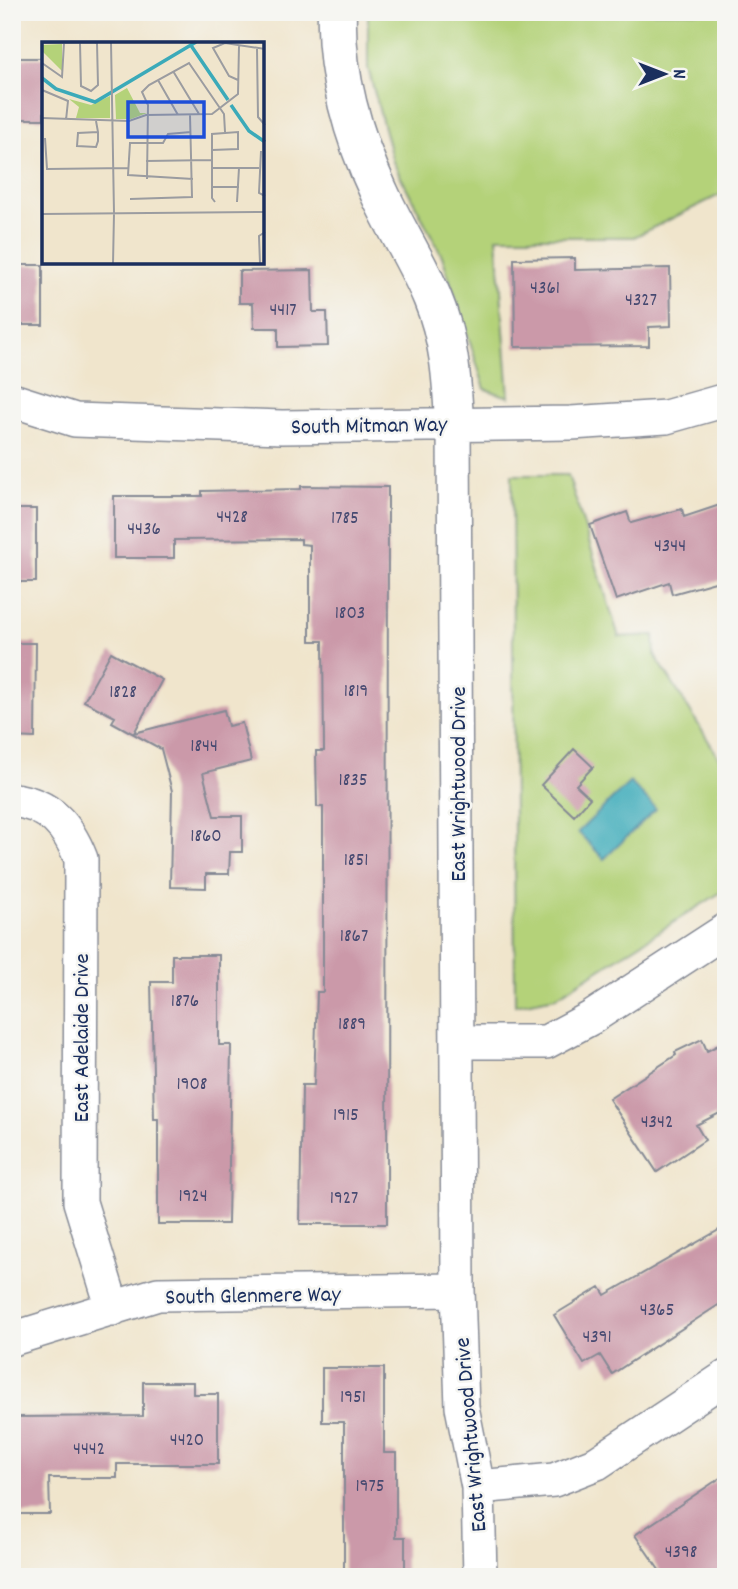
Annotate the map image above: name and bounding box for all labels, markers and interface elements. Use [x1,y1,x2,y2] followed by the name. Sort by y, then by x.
[630,38,700,108] north arrow
[42,42,264,264] inset map
[664,69,691,79] text: N
[530,276,560,303] house number: 4361
[625,288,657,315] house number: 4327
[269,298,297,325] house number: 4417
[291,410,448,445] street label: South Mitman Way
[216,505,248,532] house number: 4428
[331,506,359,533] house number: 1785
[127,517,161,544] house number: 4436
[654,534,686,561] house number: 4344
[335,601,365,628] house number: 1803
[344,679,368,706] house number: 1819
[109,680,137,707] house number: 1828
[444,686,477,882] street label: East Wrightwood Drive
[190,734,218,761] house number: 1844
[338,768,368,795] house number: 1835
[190,824,222,851] house number: 1860
[344,848,368,875] house number: 1851
[340,924,368,951] house number: 1867
[67,953,100,1123] street label: East Adelaide Drive
[171,989,199,1016] house number: 1876
[338,1012,366,1039] house number: 1889
[177,1072,207,1099] house number: 1908
[333,1103,359,1130] house number: 1915
[641,1110,673,1137] house number: 4342
[178,1184,208,1211] house number: 1924
[330,1186,358,1213] house number: 1927
[165,1279,342,1316] street label: South Glenmere Way
[640,1298,674,1325] house number: 4365
[582,1325,612,1352] house number: 4391
[448,1336,497,1533] street label: East Wrightwood Drive
[340,1385,366,1412] house number: 1951
[170,1428,204,1455] house number: 4420
[73,1437,105,1464] house number: 4442
[356,1474,384,1501] house number: 1975
[665,1540,697,1567] house number: 4398

